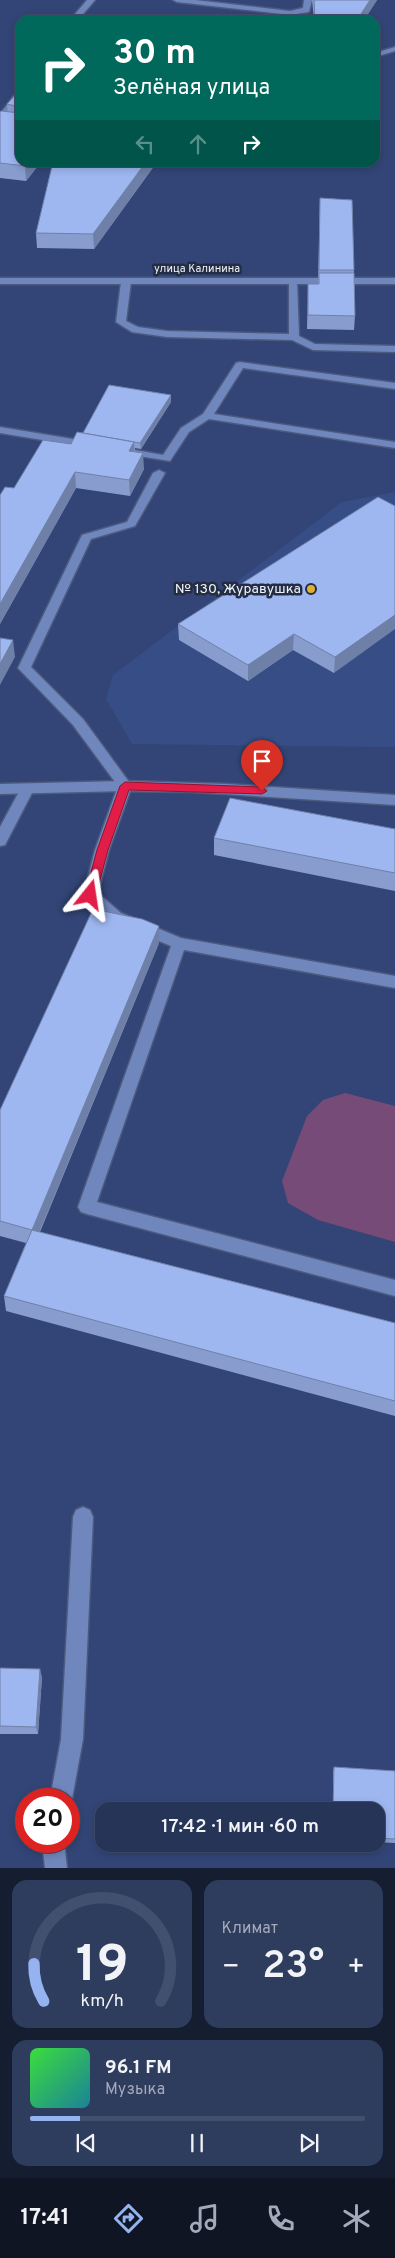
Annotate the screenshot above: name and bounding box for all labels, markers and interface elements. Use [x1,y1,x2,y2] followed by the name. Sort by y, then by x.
[113,32,196,76] text: 30 m
[30,35,95,100] icon: right
[113,75,270,102] text: Зелёная улица
[131,130,159,158] icon: left
[184,130,212,158] icon: ahead
[237,130,265,158] icon: right
[154,262,240,276] street label: улица Калинина
[175,581,301,598] place label: № 130, Журавушка
[305,583,317,595] marker: № 130, Журавушка
[241,740,283,791] pin
[248,747,276,775] icon: arrive
[63,868,115,920] position arrow
[15,1788,80,1853] speed limit sign: 20
[161,1815,319,1839] text: 17:42 · 1 мин · 60 m
[222,1919,278,1939] text: Климат
[75,1934,128,2000] text: 19
[262,1943,324,1992] text: 23°
[222,1950,240,1986] text: −
[347,1950,365,1986] text: +
[80,1990,123,2013] text: km/h
[105,2056,172,2080] text: 96.1 FM
[105,2080,165,2100] text: Музыка
[72,2129,100,2157] icon: previous
[183,2129,211,2157] icon: pause
[295,2129,323,2157] icon: next
[111,2201,146,2236] icon: directions
[187,2201,222,2236] icon: music
[263,2201,298,2236] icon: phone
[339,2201,374,2236] icon: climate
[21,2205,70,2232] text: 17:41

